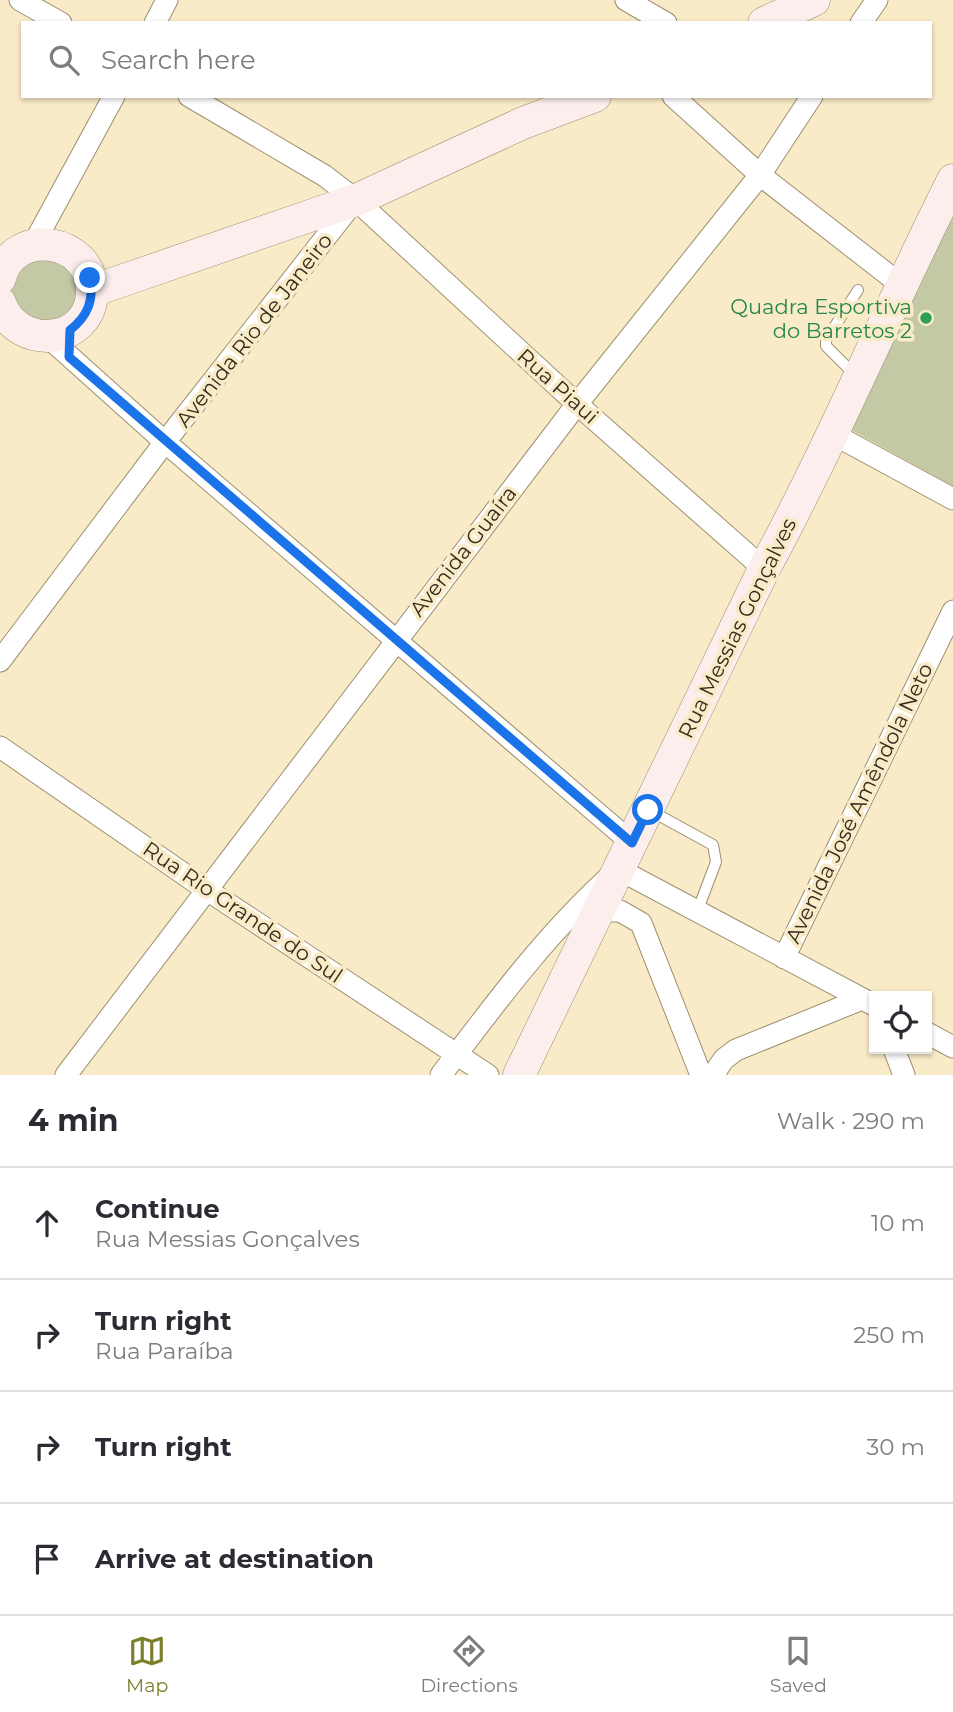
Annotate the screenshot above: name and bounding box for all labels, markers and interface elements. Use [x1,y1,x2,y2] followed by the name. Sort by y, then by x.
[21,21,932,98] search box
[45,41,83,79] icon: search
[101,44,256,76] text: Search here
[171,228,337,432] street label: Avenida Rio de Janeiro
[74,262,105,293] route end
[730,294,912,343] place label: Quadra Esportiva do Barretos 2
[918,310,934,326] marker: Quadra Esportiva do Barretos 2
[512,343,604,429] street label: Rua Piaui
[404,481,522,621] street label: Avenida Guaíra
[673,514,801,742] street label: Rua Messias Gonçalves
[780,659,938,947] street label: Avenida José Amêndola Neto
[632,794,663,825] route start
[139,836,347,988] street label: Rua Rio Grande do Sul
[869,991,932,1054] map controls
[869,991,932,1054] button: locate
[28,1102,118,1139] text: 4 min
[777,1107,925,1135] text: Walk · 290 m
[95,1193,220,1225] text: Continue
[28,1204,66,1242] icon: ahead
[871,1209,925,1237] text: 10 m
[95,1225,360,1253] text: Rua Messias Gonçalves
[95,1305,231,1337] text: Turn right
[28,1316,66,1354] icon: right
[853,1321,925,1349] text: 250 m
[95,1337,234,1365] text: Rua Paraíba
[28,1428,66,1466] icon: right
[95,1431,231,1463] text: Turn right
[866,1433,925,1461] text: 30 m
[28,1540,66,1578] icon: arrive
[95,1543,374,1575] text: Arrive at destination
[126,1632,168,1697] tab: Map
[420,1632,518,1697] tab: Directions
[770,1632,827,1697] tab: Saved

